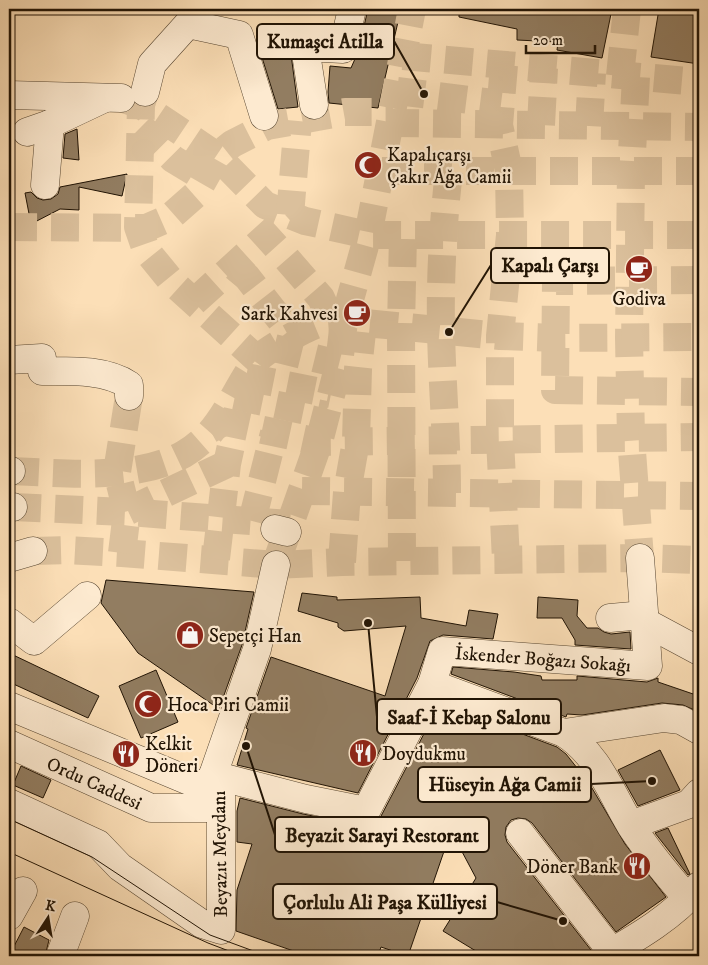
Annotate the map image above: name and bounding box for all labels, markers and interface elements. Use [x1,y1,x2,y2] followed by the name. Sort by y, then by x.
[526,22,594,54] scale bar
[257,24,394,59] callout: Kumaşci Atilla
[267,30,384,55] text: Kumaşci Atilla
[533,31,563,50] text: 20 m
[387,144,512,189] place label: Kapalıçarşı Çakır Ağa Camii
[353,150,383,180] mosque icon: Kapalıçarşı Çakır Ağa Camii
[491,248,609,283] callout: Kapalı Çarşı
[501,254,599,279] text: Kapalı Çarşı
[624,254,654,284] cafe icon: Godiva
[612,288,666,311] place label: Godiva
[342,298,372,328] cafe icon: Sark Kahvesi
[241,303,338,326] place label: Sark Kahvesi
[175,620,205,650] shop icon: Sepetçi Han
[209,625,302,648] place label: Sepetçi Han
[454,641,632,678] street label: İskender Boğazı Sokağı
[133,689,163,719] mosque icon: Hoca Piri Camii
[167,694,289,717] place label: Hoca Piri Camii
[377,699,561,734] callout: Saaf-İ Kebap Salonu
[387,705,551,731] text: Saaf-İ Kebap Salonu
[145,733,198,778] place label: Kelkit Döneri
[348,738,378,768] restaurant icon: Doydukmu
[111,739,141,769] restaurant icon: Kelkit Döneri
[382,743,466,766] place label: Doydukmu
[43,753,145,815] street label: Ordu Caddesi
[418,767,591,802] callout: Hüseyin Ağa Camii
[429,773,581,798] text: Hüseyin Ağa Camii
[208,790,233,917] street label: Beyazıt Meydanı
[275,817,489,852] callout: Beyazit Sarayi Restorant
[285,824,480,849] text: Beyazit Sarayi Restorant
[622,851,652,881] restaurant icon: Döner Bank
[526,856,619,879] place label: Döner Bank
[273,884,497,919] callout: Çorlulu Ali Paşa Külliyesi
[283,891,487,916] text: Çorlulu Ali Paşa Külliyesi
[22,892,72,942] north arrow
[44,896,58,916] text: K

